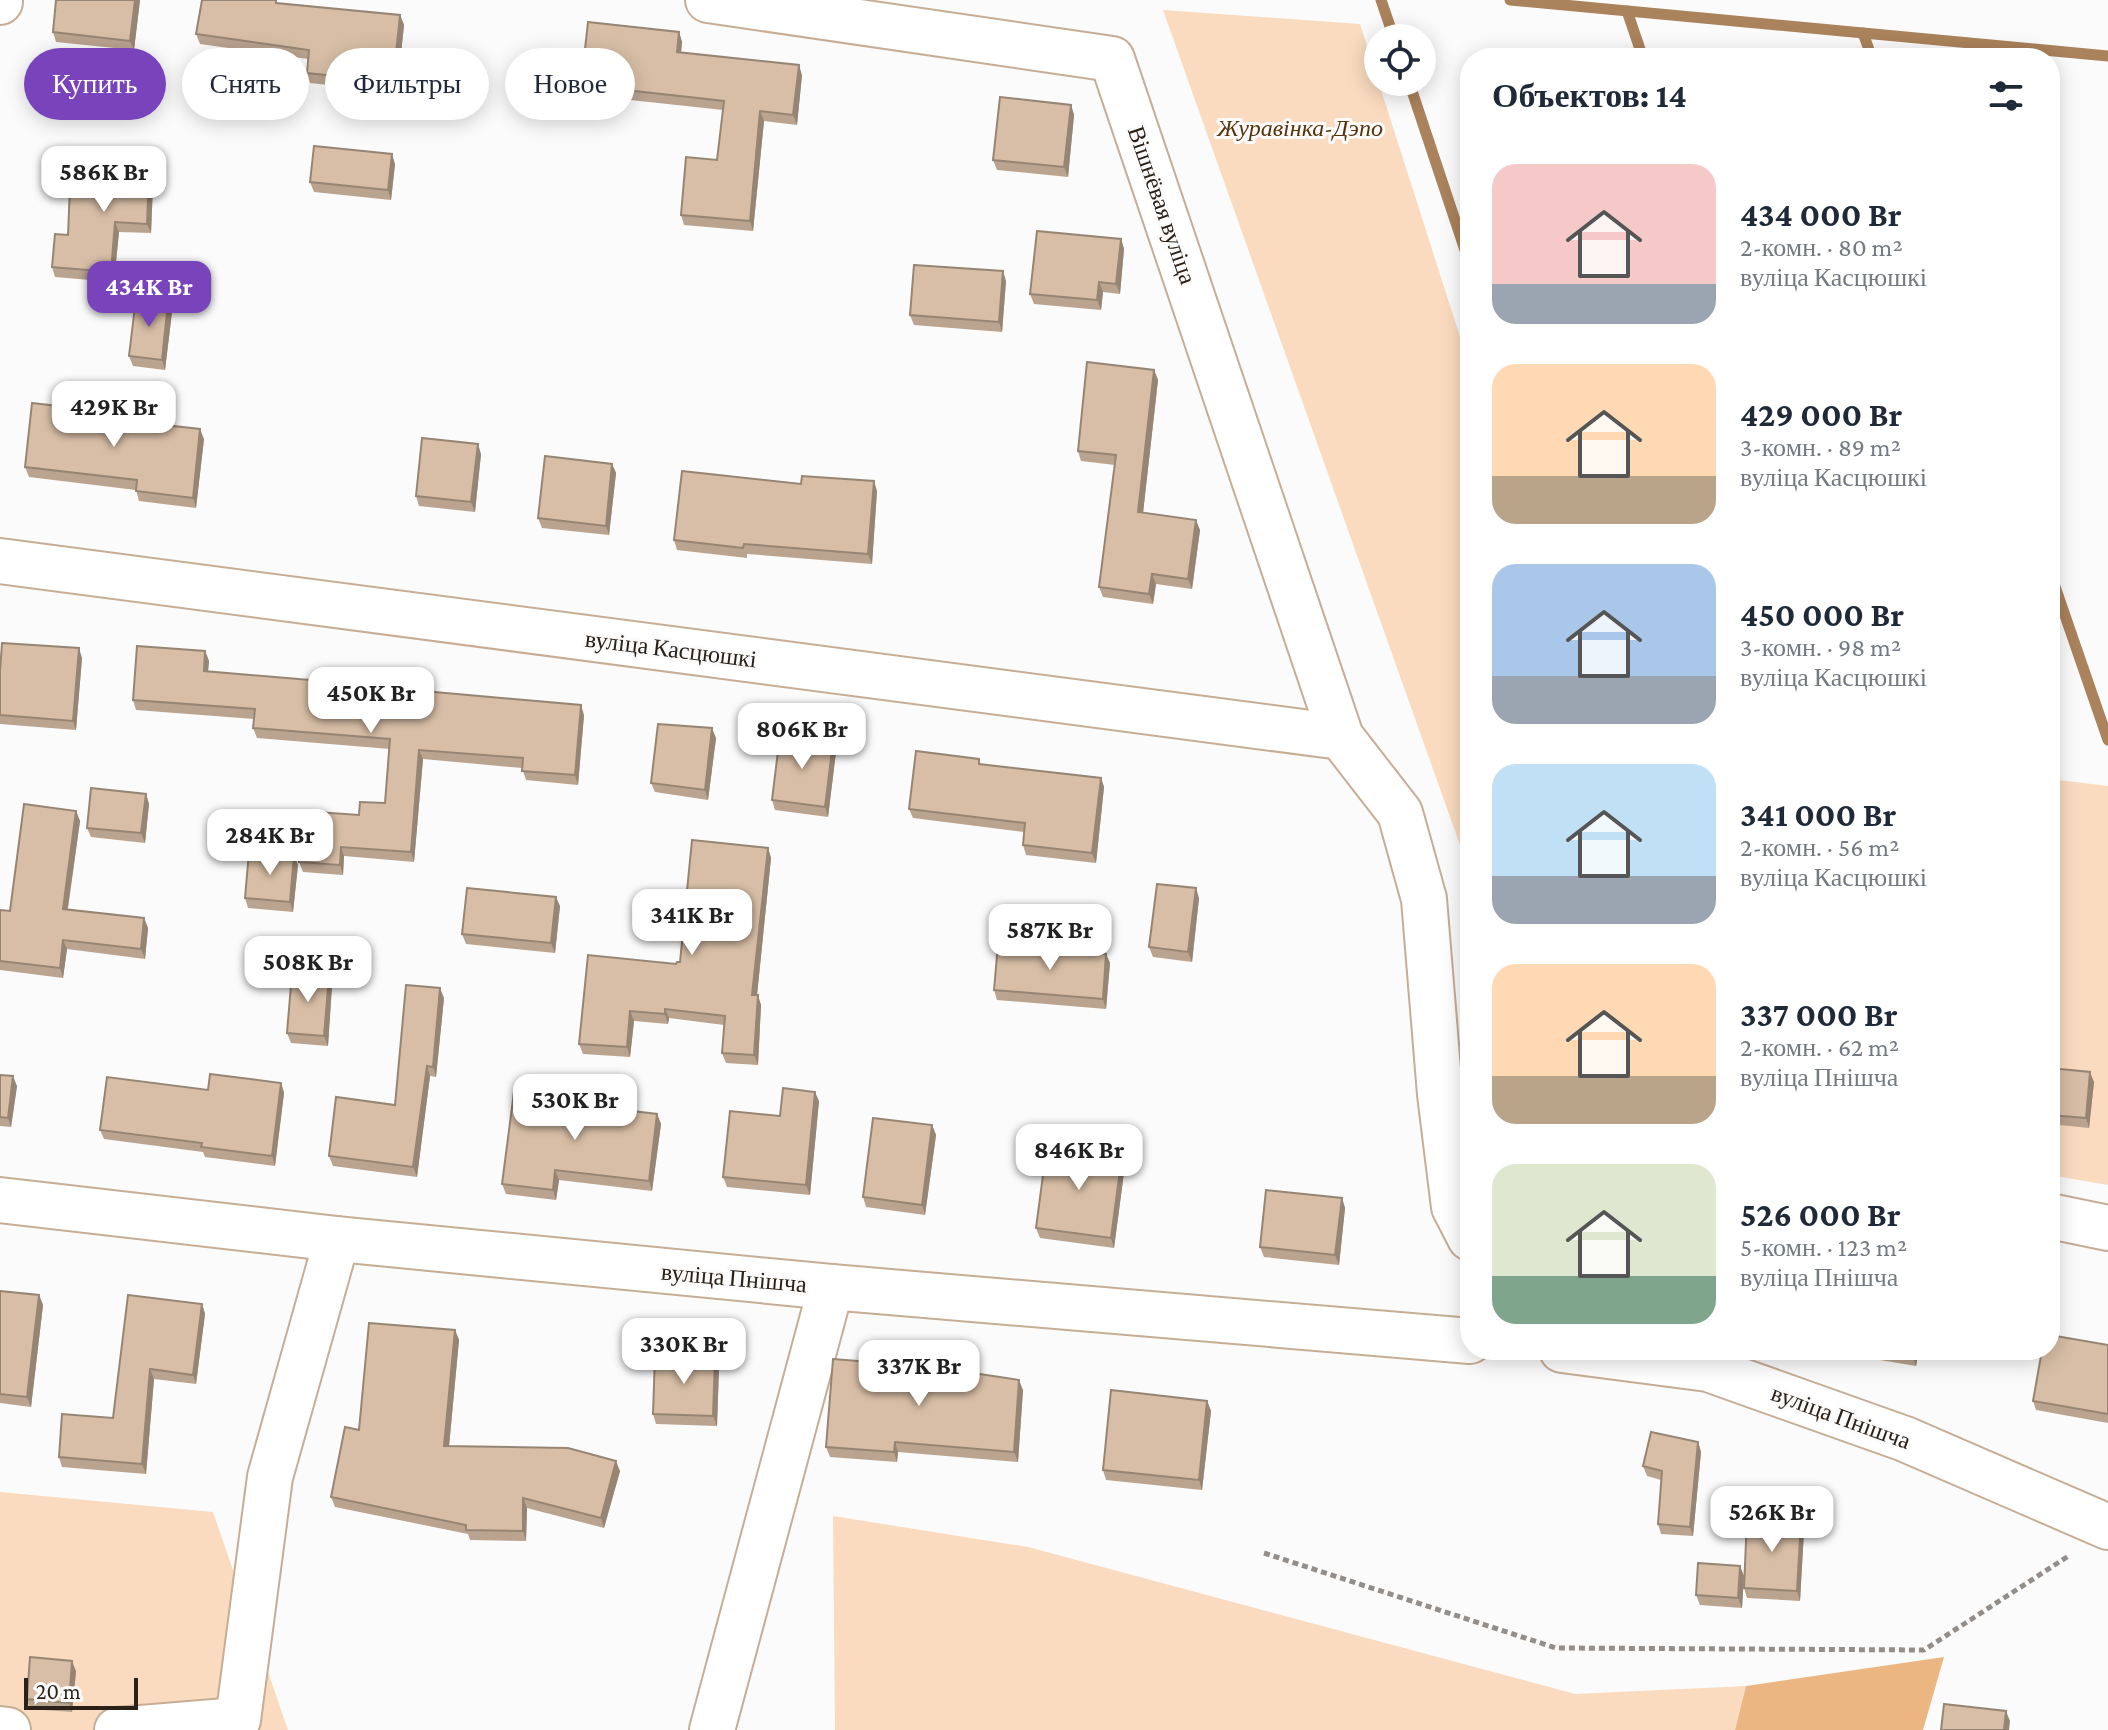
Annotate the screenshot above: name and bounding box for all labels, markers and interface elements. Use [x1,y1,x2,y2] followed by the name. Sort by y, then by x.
[1364,24,1436,96] map controls
[1364,24,1436,96] button: locate
[24,48,166,120] chip: Купить
[182,48,309,120] chip: Снять
[325,48,489,120] chip: Фильтры
[505,48,635,120] chip: Новое
[1984,74,2028,118] icon: filters
[1492,77,1687,114] text: Объектов: 14
[1216,114,1383,141] park label: Журавінка-Дэпо
[1123,122,1202,288] street label: Вішнёвая вуліца
[30,146,178,214] pin: 586K Br
[59,157,149,186] text: 586K Br
[1556,196,1652,292] icon: home
[1740,196,1902,233] text: 434 000 Br
[1740,233,1903,262] text: 2-комн. · 80 m²
[75,261,223,329] pin: 434K Br
[1740,263,1927,292] text: вуліца Касцюшкі
[105,272,193,301] text: 434K Br
[40,381,188,449] pin: 429K Br
[70,392,158,421] text: 429K Br
[1556,396,1652,492] icon: home
[1740,396,1902,433] text: 429 000 Br
[1740,433,1901,462] text: 3-комн. · 89 m²
[1740,463,1927,492] text: вуліца Касцюшкі
[1556,596,1652,692] icon: home
[1740,596,1904,633] text: 450 000 Br
[584,625,759,672] street label: вуліца Касцюшкі
[1740,633,1901,662] text: 3-комн. · 98 m²
[1740,663,1927,692] text: вуліца Касцюшкі
[297,667,445,735] pin: 450K Br
[326,678,416,707] text: 450K Br
[728,703,876,771] pin: 806K Br
[756,714,848,743] text: 806K Br
[1556,796,1652,892] icon: home
[1740,796,1896,833] text: 341 000 Br
[196,809,344,877] pin: 284K Br
[225,820,315,849] text: 284K Br
[1740,833,1899,862] text: 2-комн. · 56 m²
[1740,863,1927,892] text: вуліца Касцюшкі
[618,889,766,957] pin: 341K Br
[650,900,734,929] text: 341K Br
[976,904,1124,972] pin: 587K Br
[1007,915,1093,944] text: 587K Br
[234,936,382,1004] pin: 508K Br
[263,947,353,976] text: 508K Br
[1556,996,1652,1092] icon: home
[1740,996,1898,1033] text: 337 000 Br
[1740,1033,1899,1062] text: 2-комн. · 62 m²
[1740,1063,1898,1092] text: вуліца Пнішча
[501,1074,649,1142] pin: 530K Br
[531,1085,619,1114] text: 530K Br
[1005,1124,1153,1192] pin: 846K Br
[1034,1135,1124,1164] text: 846K Br
[1556,1196,1652,1292] icon: home
[1740,1196,1901,1233] text: 526 000 Br
[1740,1233,1907,1262] text: 5-комн. · 123 m²
[660,1258,808,1297] street label: вуліца Пнішча
[1740,1263,1898,1292] text: вуліца Пнішча
[610,1318,758,1386] pin: 330K Br
[640,1329,728,1358] text: 330K Br
[845,1340,993,1408] pin: 337K Br
[877,1351,961,1380] text: 337K Br
[1768,1379,1915,1454] street label: вуліца Пнішча
[1698,1486,1846,1554] pin: 526K Br
[1728,1497,1816,1526] text: 526K Br
[24,1674,138,1710] scale bar
[36,1679,81,1704] text: 20 m

